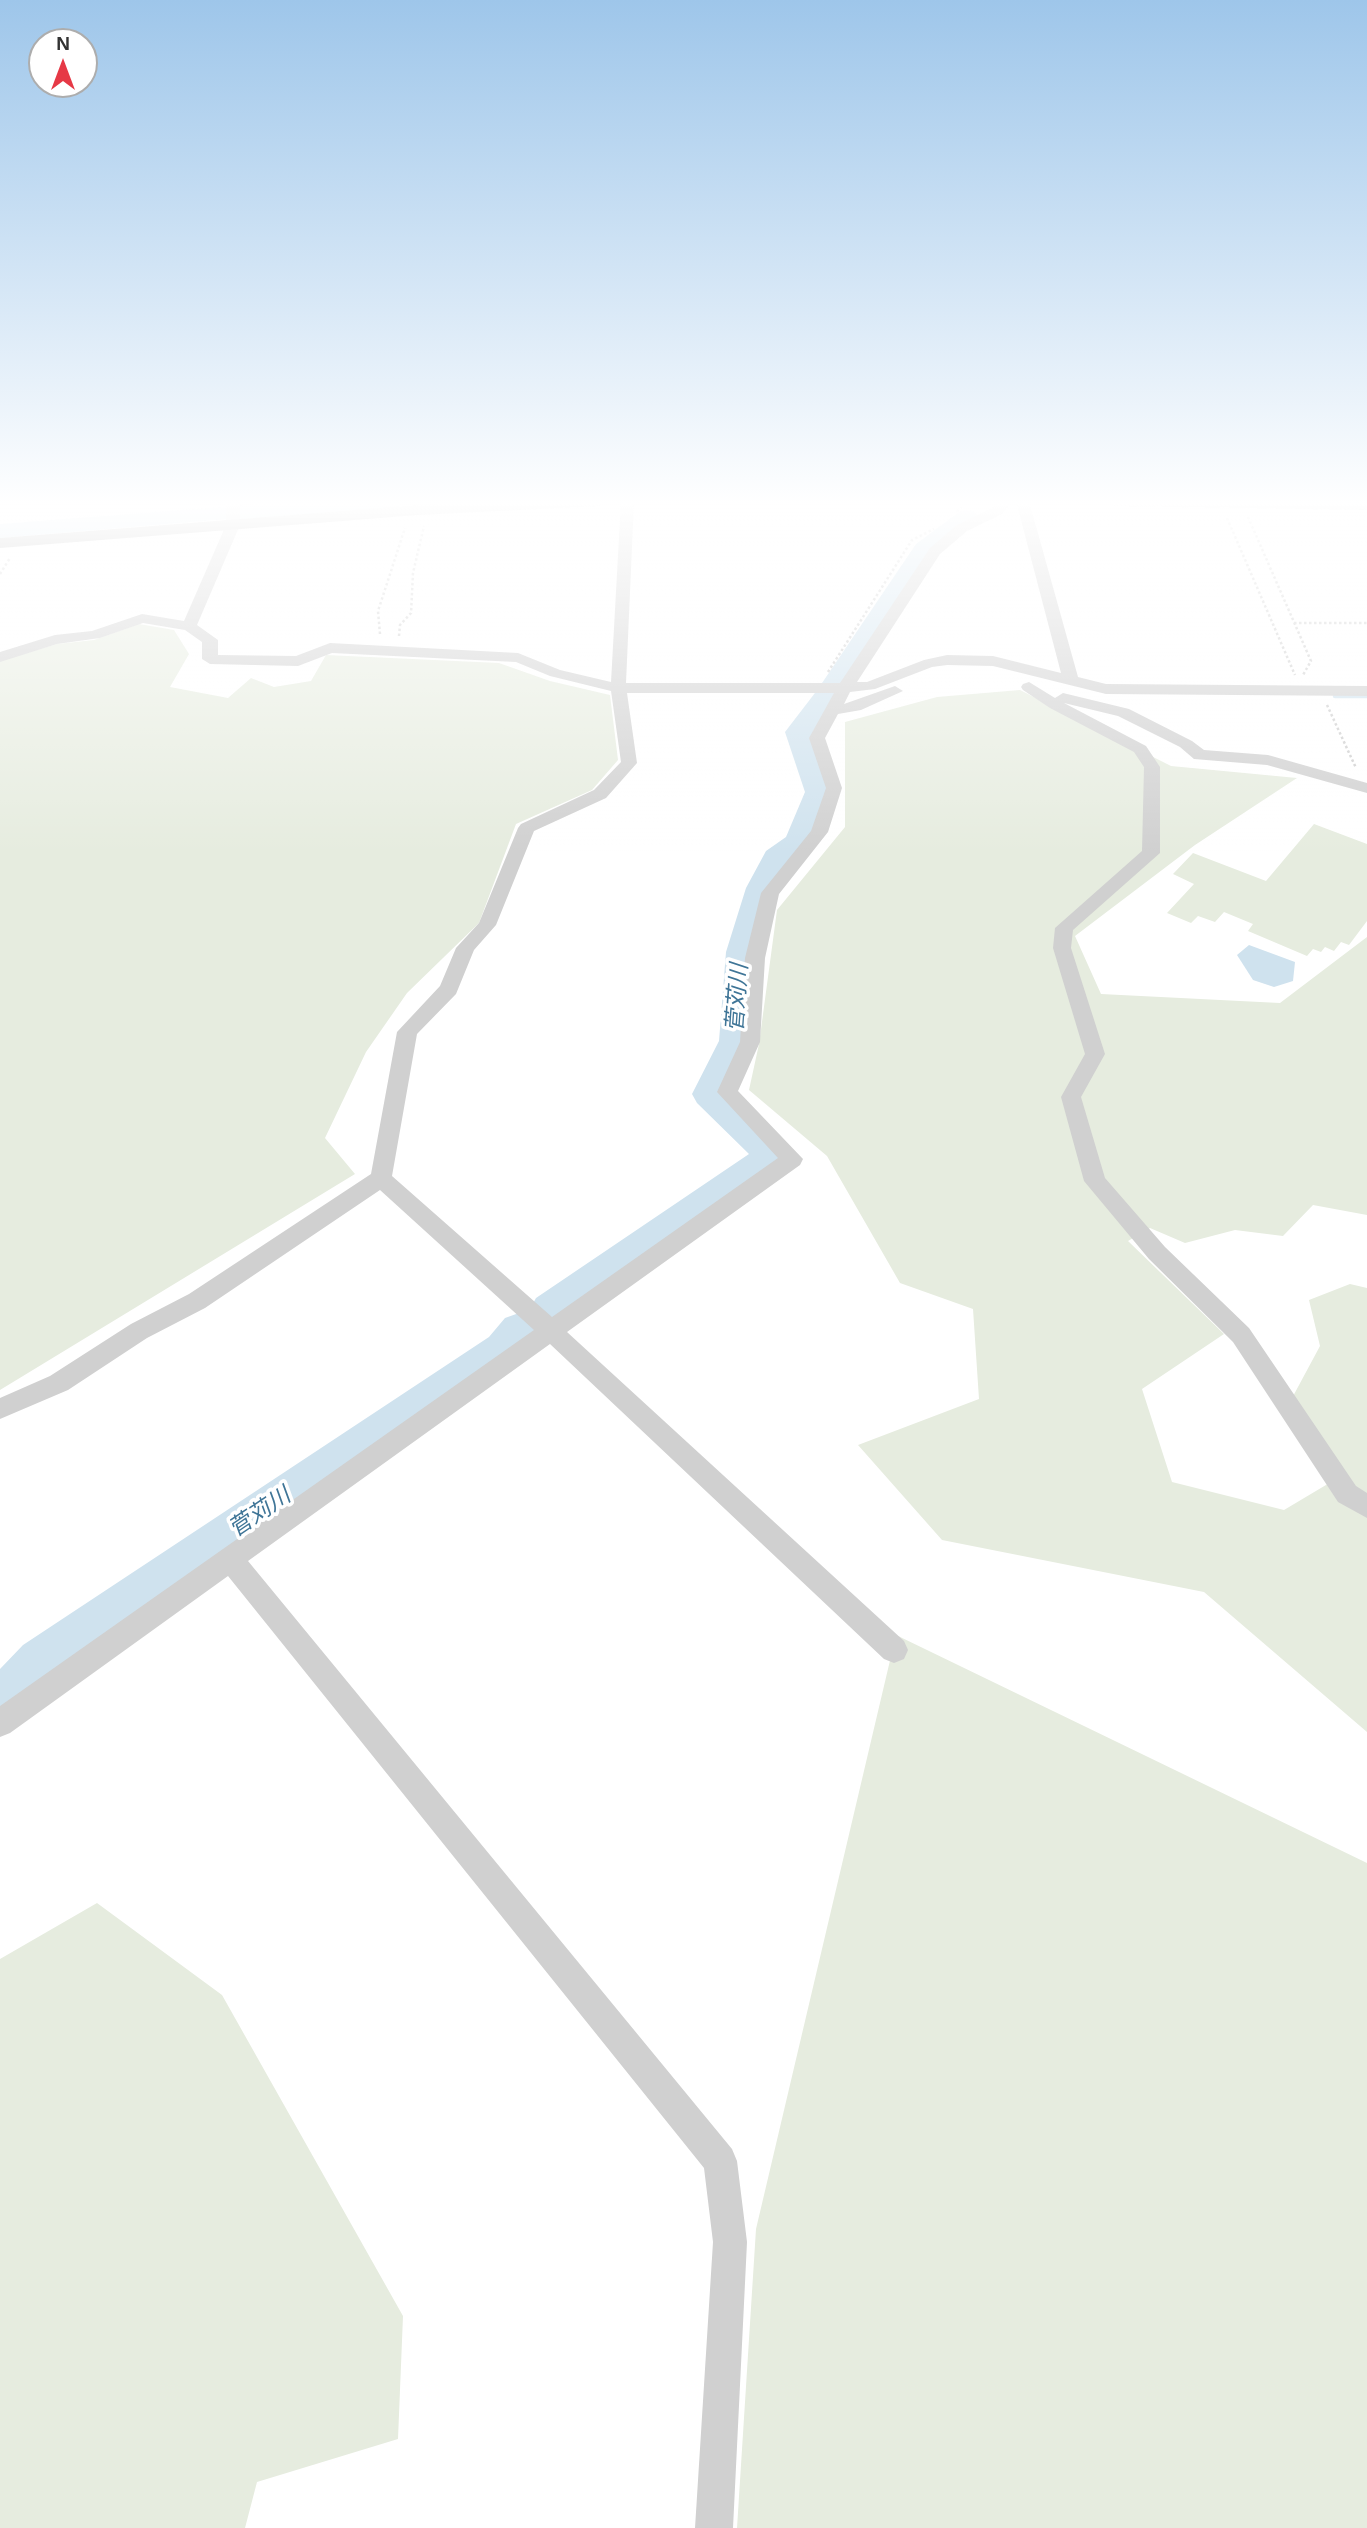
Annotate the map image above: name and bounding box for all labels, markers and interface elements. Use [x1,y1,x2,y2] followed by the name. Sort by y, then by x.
[28,28,98,98] north arrow
[56,33,70,54] text: N
[722,963,754,1033] water label: 菅苅川
[224,1482,296,1544] water label: 菅苅川

